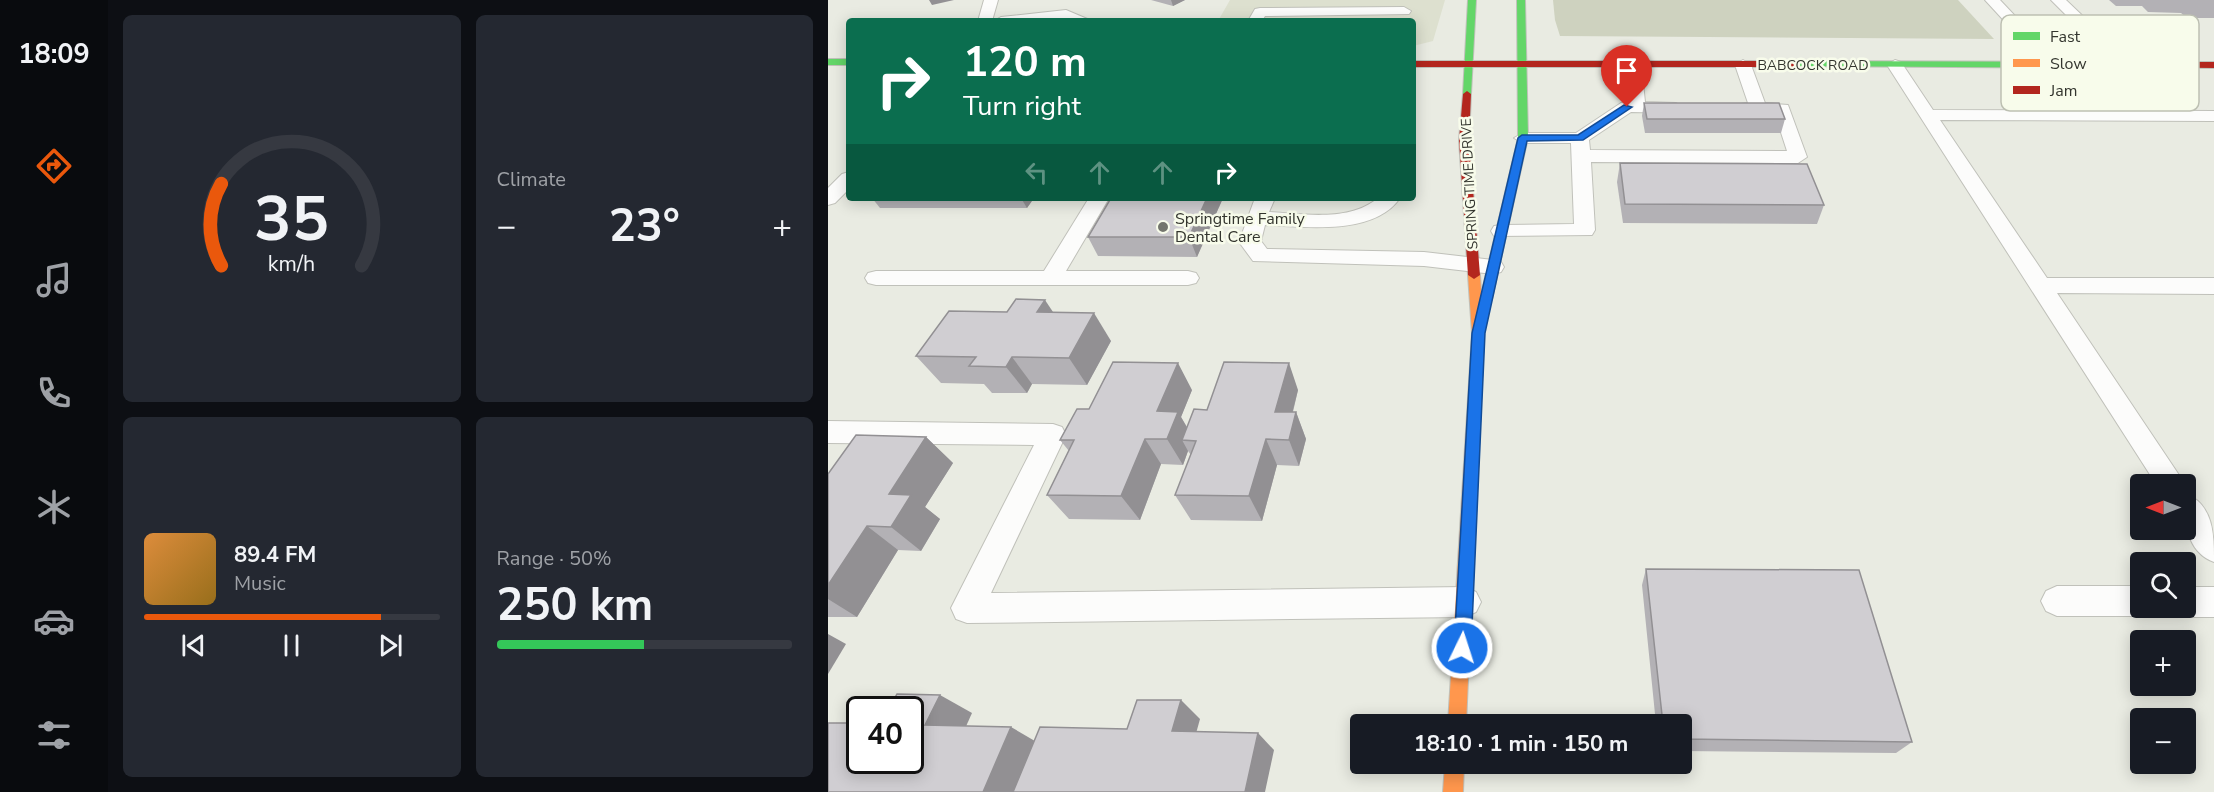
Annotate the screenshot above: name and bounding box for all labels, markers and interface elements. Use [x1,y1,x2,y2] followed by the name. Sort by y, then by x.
[2001,15,2199,111] legend
[2050,26,2081,48] text: Fast
[963,34,1087,91] text: 120 m
[18,36,90,73] text: 18:09
[864,42,942,120] icon: right
[1601,45,1652,107] pin
[2050,53,2087,75] text: Slow
[1610,54,1643,87] icon: arrive
[1757,56,1869,75] street label: BABCOCK ROAD
[2049,80,2077,102] text: Jam
[963,88,1081,125] text: Turn right
[1457,118,1482,250] street label: SPRING TIME DRIVE
[33,145,75,187] icon: directions
[1020,156,1053,189] icon: left
[1083,156,1116,189] icon: ahead
[1146,156,1179,189] icon: ahead
[1209,156,1242,189] icon: right
[497,166,566,193] text: Climate
[254,177,329,262] text: 35
[609,196,680,257] text: 23°
[497,204,516,249] text: −
[772,204,792,249] text: +
[1175,208,1306,248] place label: Springtime Family Dental Care
[1156,220,1170,234] marker: Springtime Family Dental Care
[268,249,315,279] text: km/h
[33,259,75,301] icon: music
[33,372,75,414] icon: phone
[2130,474,2196,540] north arrow
[2130,474,2196,774] map controls
[33,486,75,528] icon: climate
[234,540,316,570] text: 89.4 FM
[497,545,612,572] text: Range · 50%
[2130,552,2196,618] button: search
[234,570,286,597] text: Music
[497,575,653,636] text: 250 km
[33,600,75,642] icon: car
[1430,616,1494,680] position arrow
[177,629,210,662] icon: previous
[275,629,308,662] icon: pause
[374,629,407,662] icon: next
[2130,630,2196,696] button: +
[846,696,924,774] speed limit sign: 40
[2130,708,2196,774] button: −
[33,714,75,756] icon: filters
[1414,729,1628,759] text: 18:10 · 1 min · 150 m

